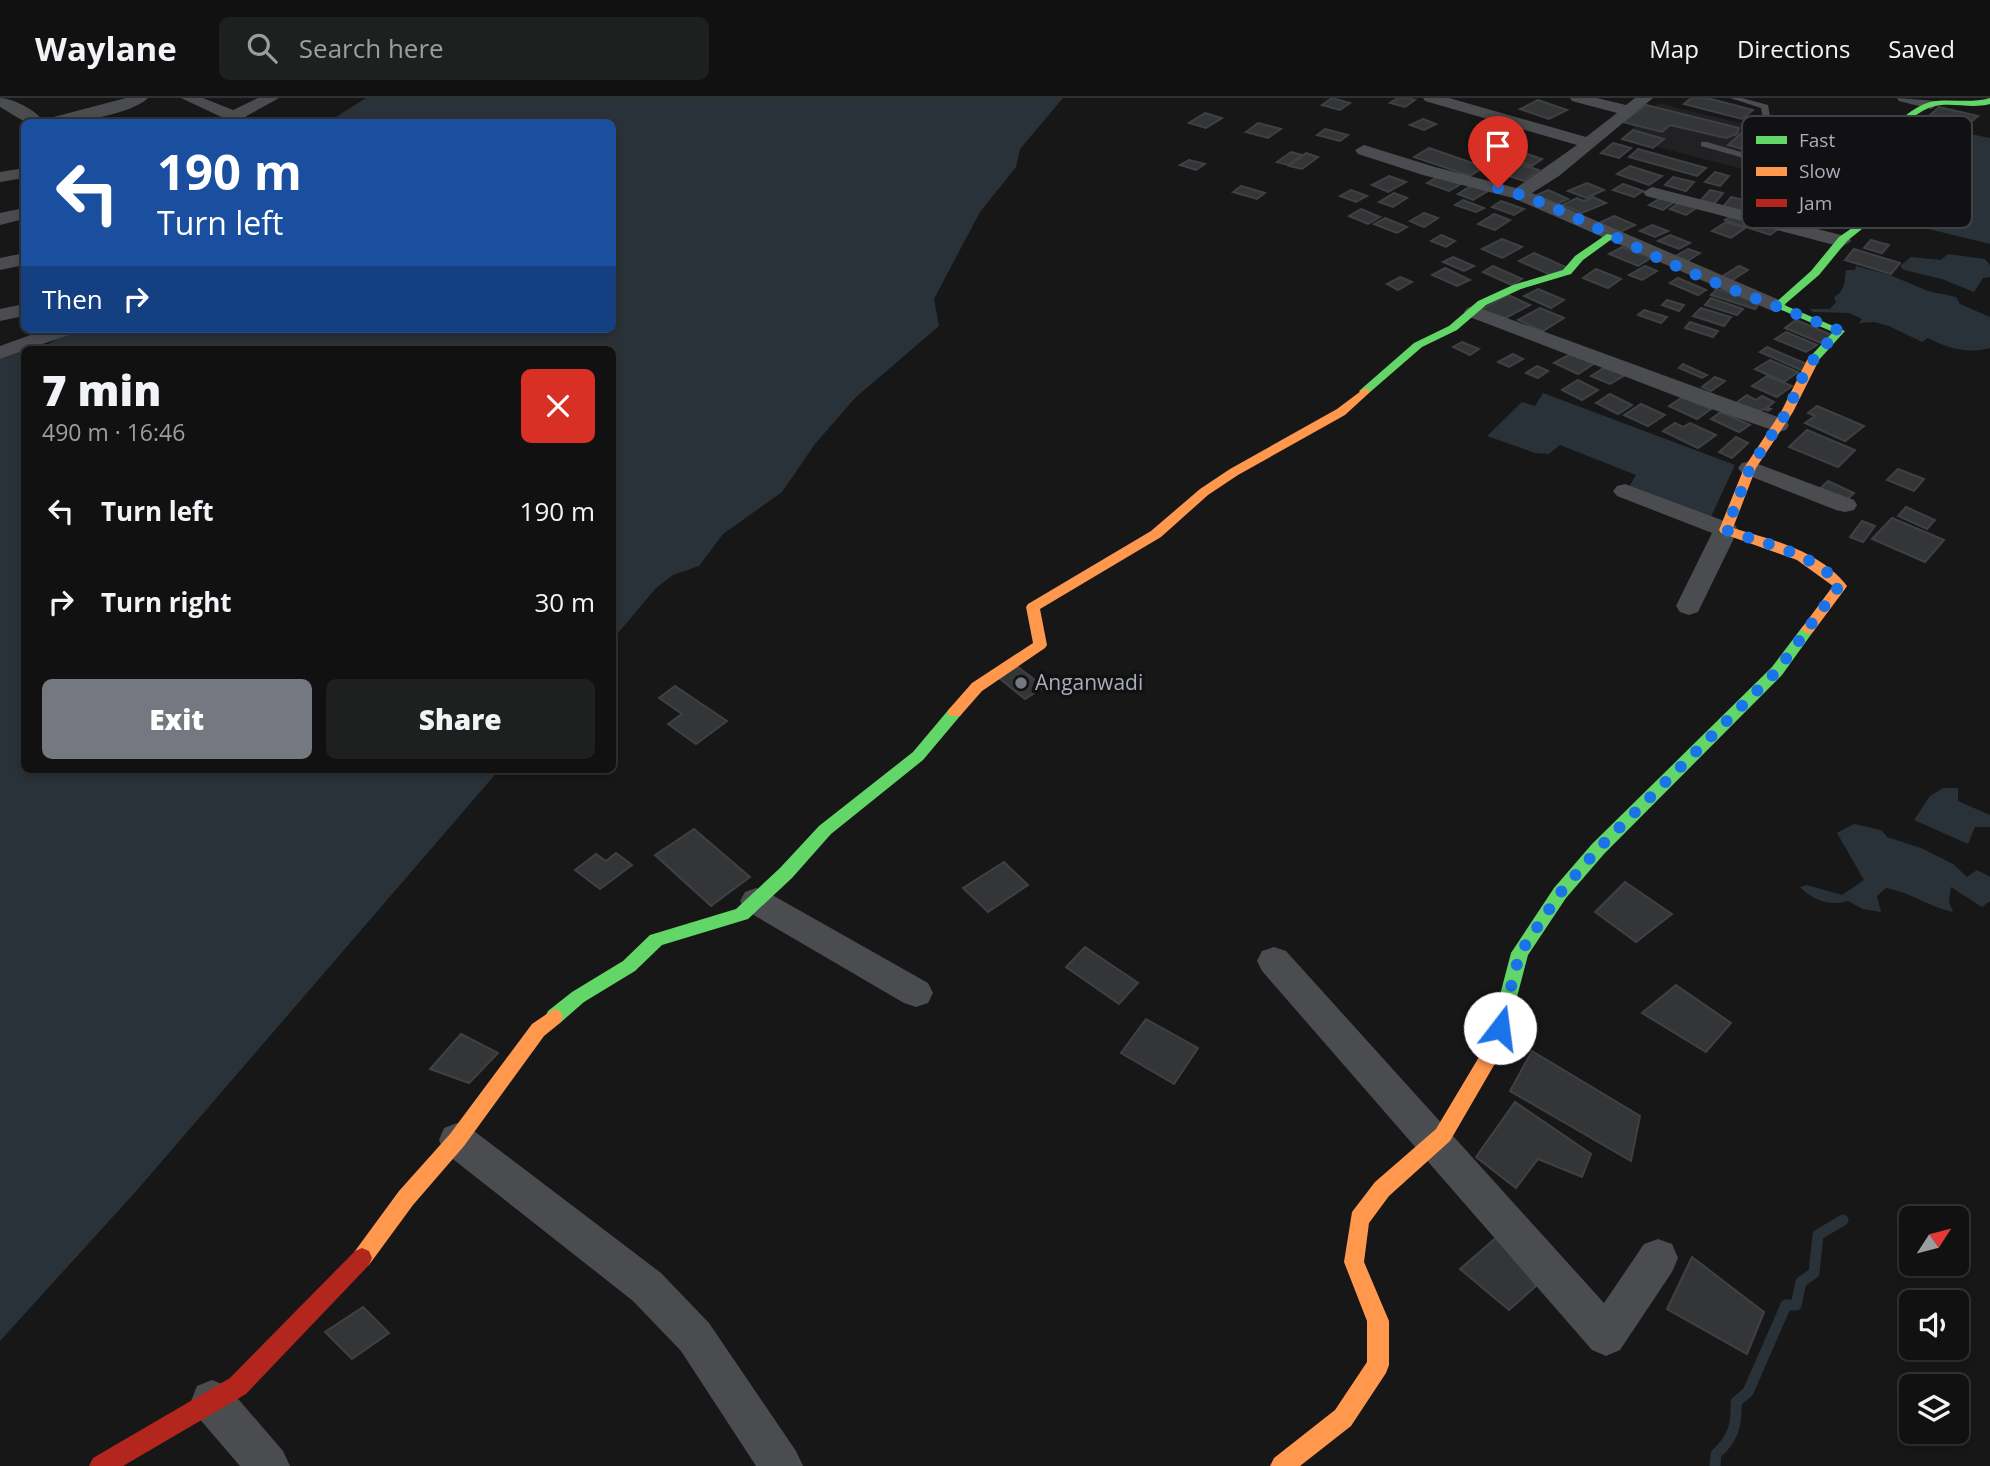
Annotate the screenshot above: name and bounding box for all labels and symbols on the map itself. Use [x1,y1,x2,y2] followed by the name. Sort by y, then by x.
[1468,116,1528,188] pin
[1742,116,1972,228] legend
[1799,127,1835,153] text: Fast
[1799,158,1841,184] text: Slow
[1797,190,1832,216] text: Jam
[1035,668,1143,696] place label: Anganwadi
[1013,675,1029,691] marker: Anganwadi
[1463,991,1537,1065] position arrow
[1899,1206,1969,1276] north arrow

